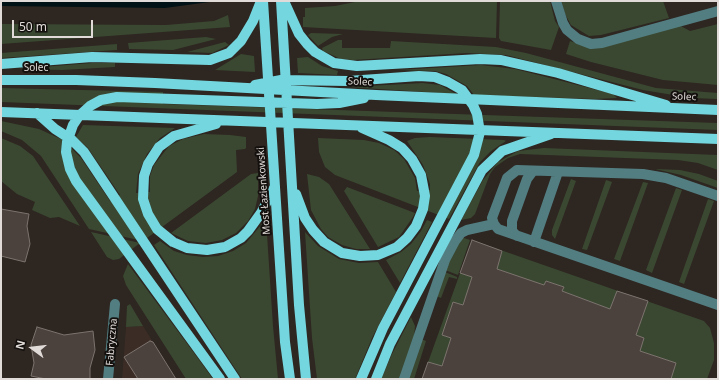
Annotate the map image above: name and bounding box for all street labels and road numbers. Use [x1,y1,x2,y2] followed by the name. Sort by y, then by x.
[24,62,48,74] street label: Solec
[347,75,373,89] street label: Solec
[672,91,696,103] street label: Solec
[255,147,273,235] street label: Most Łazienkowski
[104,318,120,366] street label: Fabryczna

